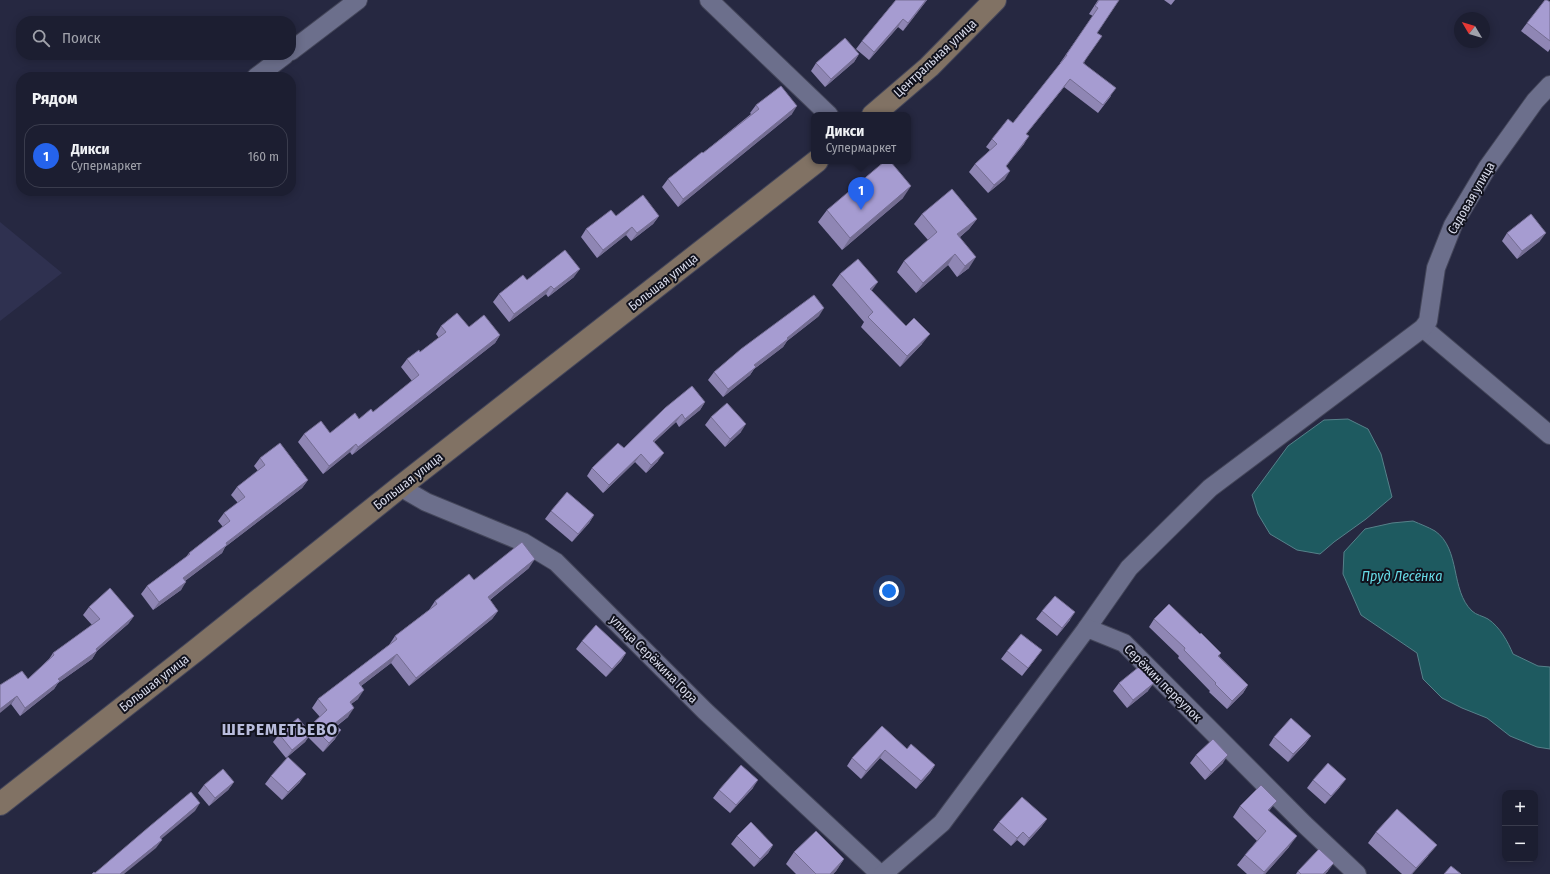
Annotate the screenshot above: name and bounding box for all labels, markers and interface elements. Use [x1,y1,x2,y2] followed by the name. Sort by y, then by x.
[1454,12,1490,48] north arrow
[16,16,296,60] search box
[890,16,980,100] street label: Центральная улица
[30,27,52,49] icon: search
[62,29,100,47] text: Поиск
[32,88,77,109] text: Рядом
[811,112,911,164] popup
[826,122,864,140] text: Дикси
[71,140,110,158] text: Дикси
[826,140,896,155] text: Супермаркет
[43,149,49,164] text: 1
[248,149,279,164] text: 160 m
[71,158,142,173] text: Супермаркет
[1444,159,1498,237] street label: Садовая улица
[848,177,874,210] pin: 1
[625,250,701,314] street label: Большая улица
[370,449,446,513] street label: Большая улица
[1362,568,1442,585] water label: Пруд Лесёнка
[879,581,899,601] your location
[607,612,701,706] street label: улица Серёжина Гора
[1121,641,1205,725] street label: Серёжин переулок
[116,651,192,715] street label: Большая улица
[222,719,338,740] district label: ШЕРЕМЕТЬЕВО
[1502,790,1538,862] map controls
[1502,790,1538,826] button: +
[1502,826,1538,862] button: −

